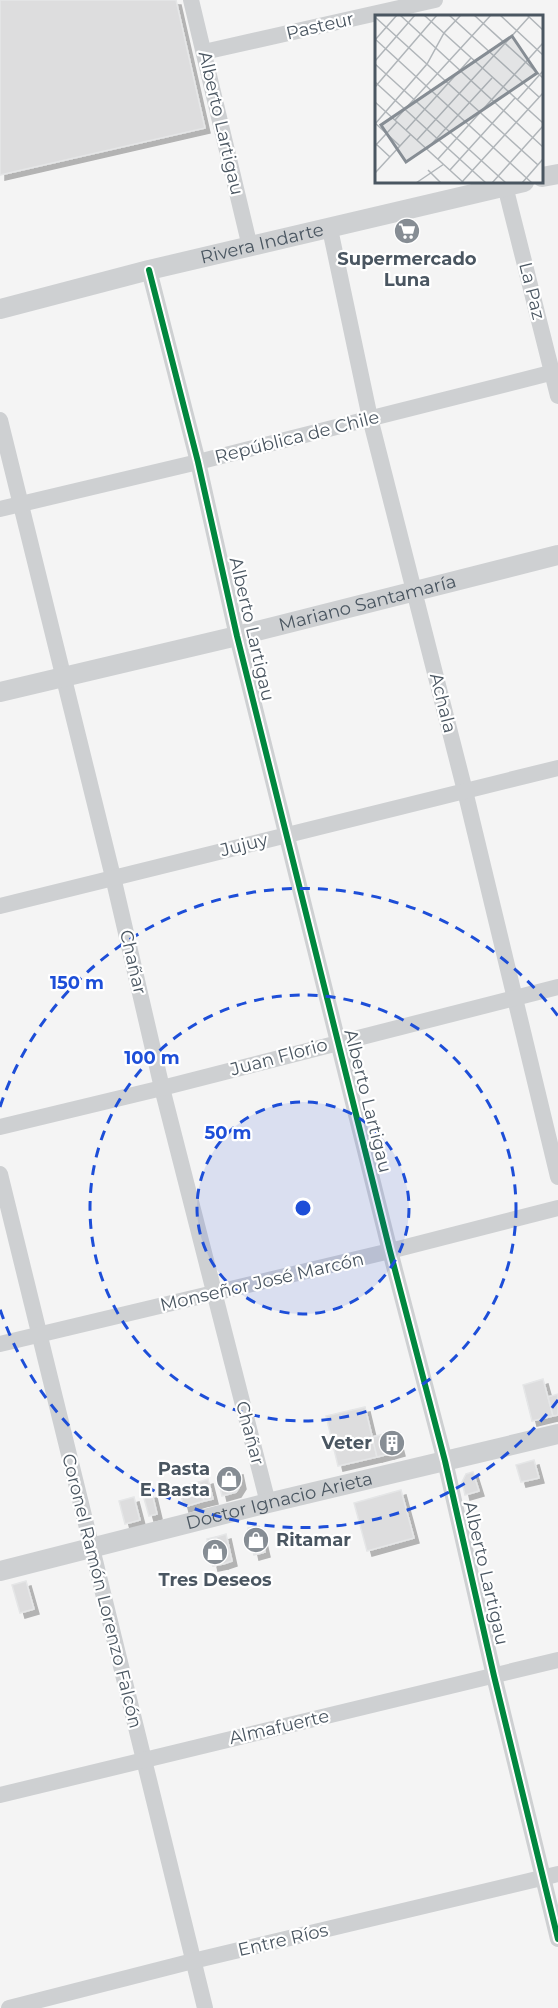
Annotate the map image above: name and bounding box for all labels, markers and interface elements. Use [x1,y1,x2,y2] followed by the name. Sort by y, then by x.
[284,7,356,45] street label: Pasteur
[375,15,543,183] inset map
[194,49,248,197] street label: Alberto Lartigau
[392,216,422,246] supermarket icon: Supermercado Luna
[198,218,326,269] street label: Rivera Indarte
[337,248,477,291] place label: Supermercado Luna
[514,260,550,322] street label: La Paz
[212,406,382,468] street label: República de Chile
[225,555,279,703] street label: Alberto Lartigau
[276,570,458,636] street label: Mariano Santamaría
[425,671,461,735] street label: Achala
[217,828,270,862] street label: Jujuy
[115,928,151,996] street label: Chañar
[50,972,104,994] text: 150 m
[340,1027,396,1175] street label: Alberto Lartigau
[227,1034,330,1081] street label: Juan Florio
[124,1047,180,1069] text: 100 m
[205,1122,251,1144] text: 50 m
[293,1198,313,1218] centre of rings
[158,1248,366,1316] street label: Monseñor José Marcón
[231,1398,269,1468] street label: Chañar
[377,1428,407,1458] building icon: Veter
[321,1432,372,1454] place label: Veter
[57,1452,147,1730] street label: Coronel Ramón Lorenzo Falcón
[140,1458,210,1501] place label: Pasta E Basta
[214,1464,244,1494] shop icon: Pasta E Basta
[184,1467,375,1534] street label: Doctor Ignacio Arieta
[459,1499,513,1647] street label: Alberto Lartigau
[241,1525,271,1555] shop icon: Ritamar
[276,1529,351,1551] place label: Ritamar
[200,1537,230,1567] shop icon: Tres Deseos
[158,1569,272,1591] place label: Tres Deseos
[227,1705,331,1749] street label: Almafuerte
[236,1919,331,1961] street label: Entre Ríos

